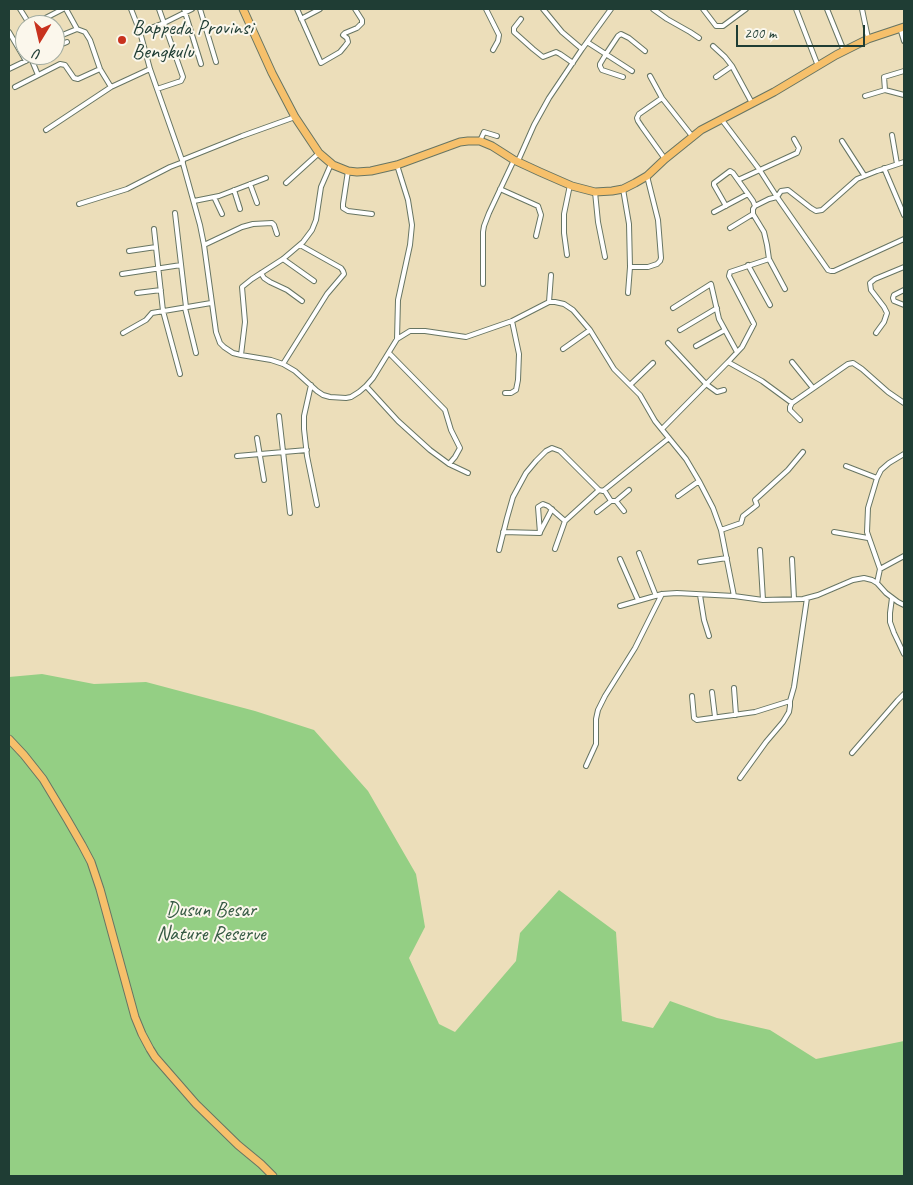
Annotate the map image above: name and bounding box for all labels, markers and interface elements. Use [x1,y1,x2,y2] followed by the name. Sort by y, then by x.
[15,15,65,65] north arrow
[132,15,253,65] place label: Bappeda Provinsi Bengkulu
[738,15,867,47] scale bar
[744,24,776,43] text: 200 m
[116,34,128,46] marker: Bappeda Provinsi Bengkulu
[33,45,42,63] text: U
[156,897,266,947] park label: Dusun Besar Nature Reserve

